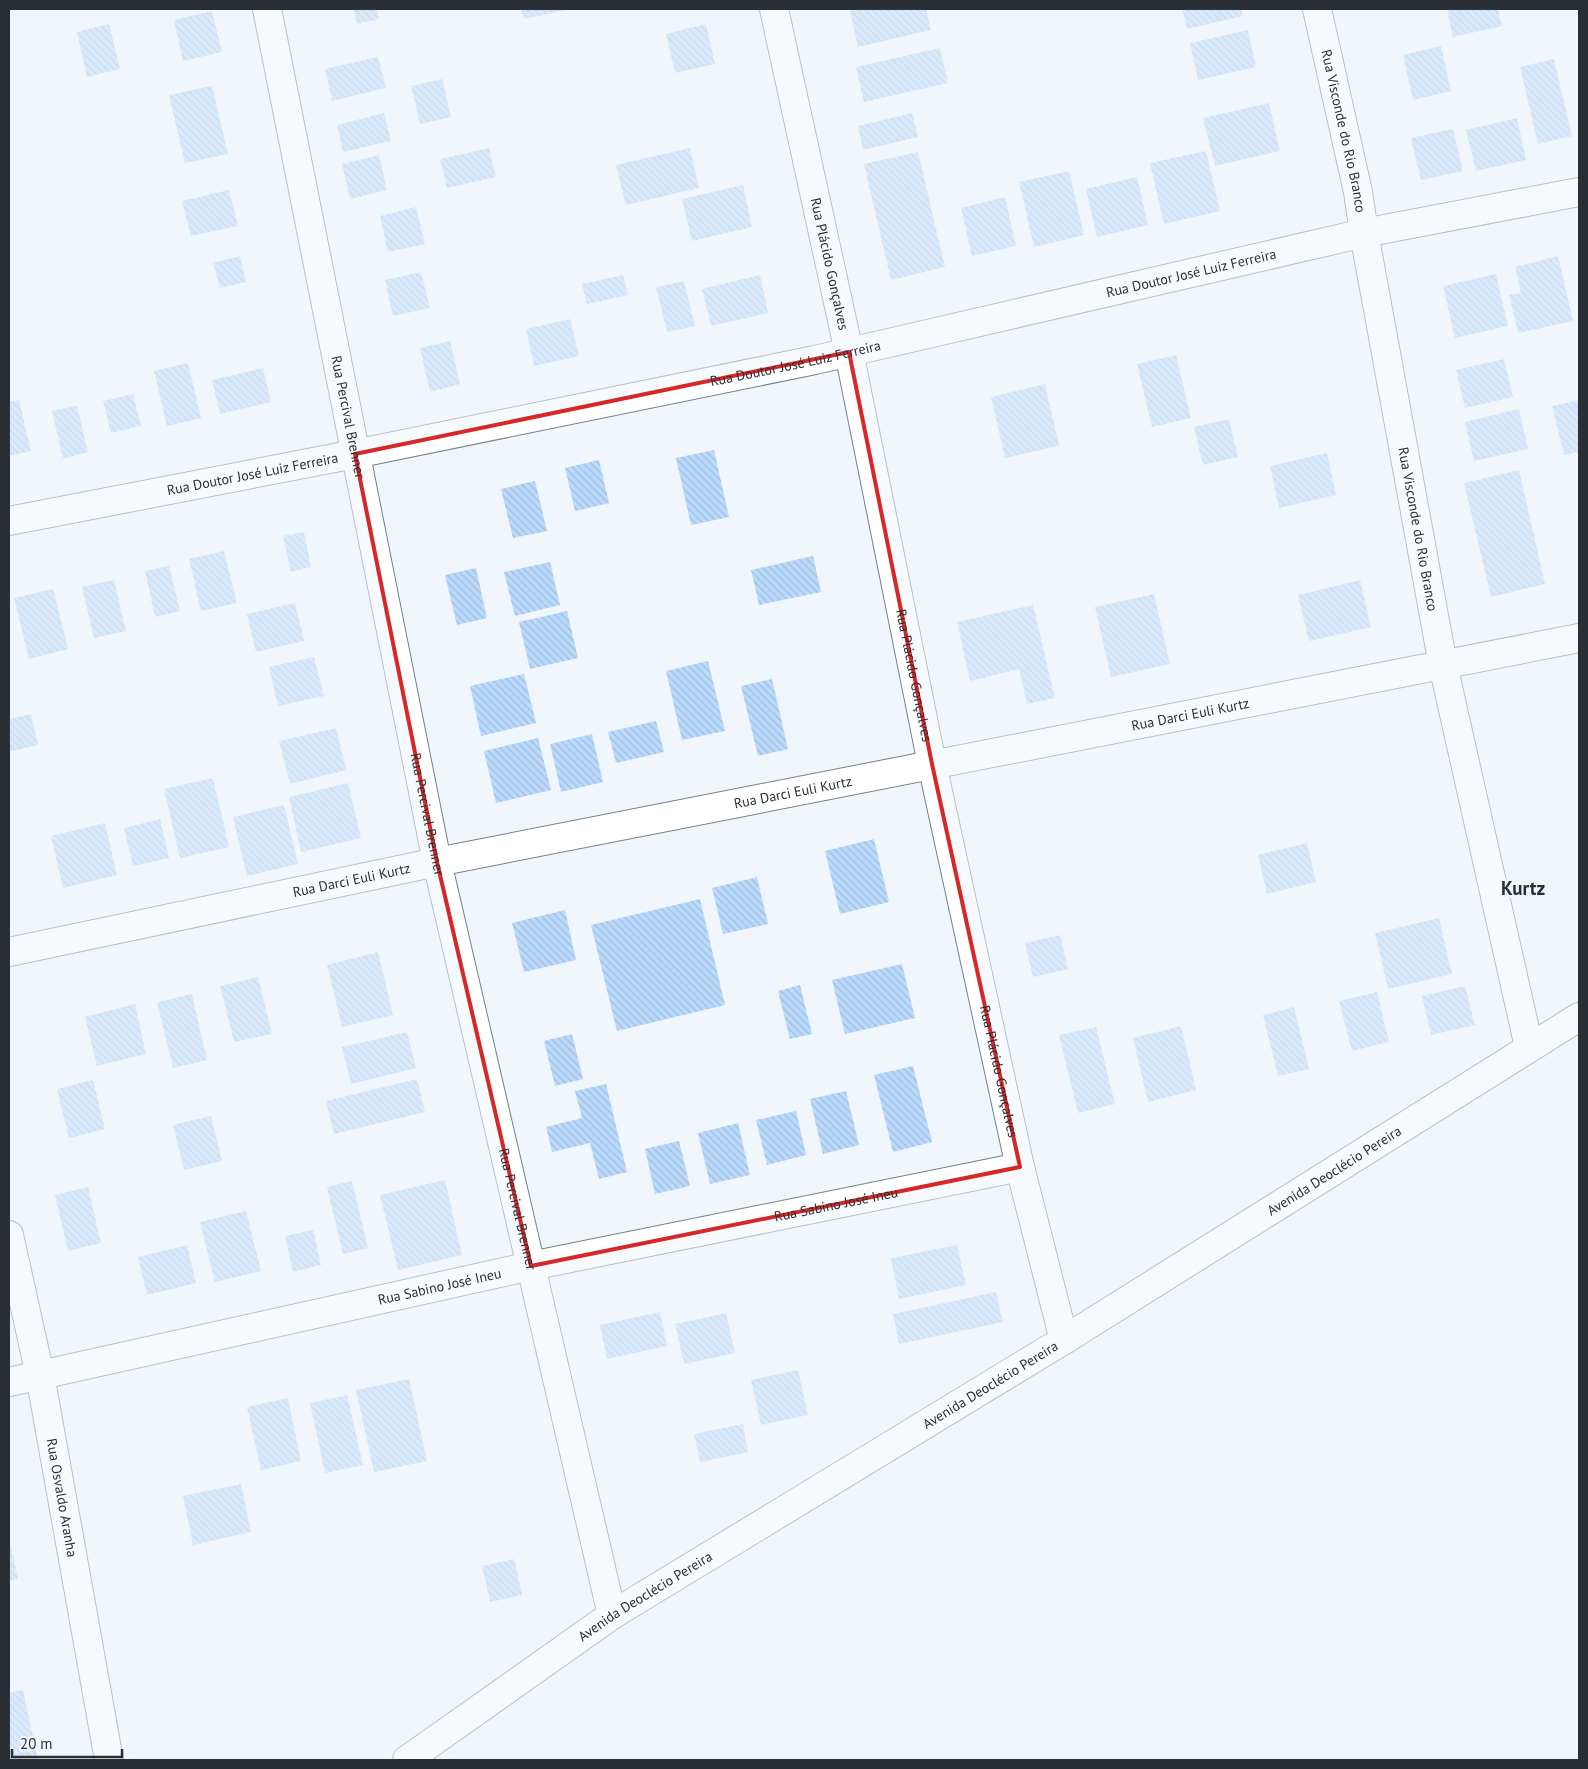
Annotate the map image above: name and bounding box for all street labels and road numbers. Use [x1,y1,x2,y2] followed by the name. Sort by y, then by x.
[1317,48,1370,214] street label: Rua Visconde do Rio Branco
[807,196,853,332] street label: Rua Plácido Gonçalves
[1104,245,1278,301] street label: Rua Doutor José Luiz Ferreira
[708,336,882,390] street label: Rua Doutor José Luiz Ferreira
[327,354,369,480] street label: Rua Percival Brenner
[1394,446,1442,613] street label: Rua Visconde do Rio Branco
[165,448,340,499] street label: Rua Doutor José Luiz Ferreira
[892,607,936,743] street label: Rua Plácido Gonçalves
[1130,694,1251,735] street label: Rua Darci Euli Kurtz
[406,751,449,877] street label: Rua Percival Brenner
[732,772,853,813] street label: Rua Darci Euli Kurtz
[291,859,412,901] street label: Rua Darci Euli Kurtz
[976,1004,1022,1139] street label: Rua Plácido Gonçalves
[1264,1122,1405,1219] street label: Avenida Deoclécio Pereira
[495,1146,541,1272] street label: Rua Percival Brenner
[773,1183,900,1226] street label: Rua Sabino José Ineu
[376,1264,503,1309] street label: Rua Sabino José Ineu
[919,1337,1061,1433] street label: Avenida Deoclécio Pereira
[43,1437,81,1559] street label: Rua Osvaldo Aranha
[574,1547,715,1645] street label: Avenida Deoclécio Pereira

